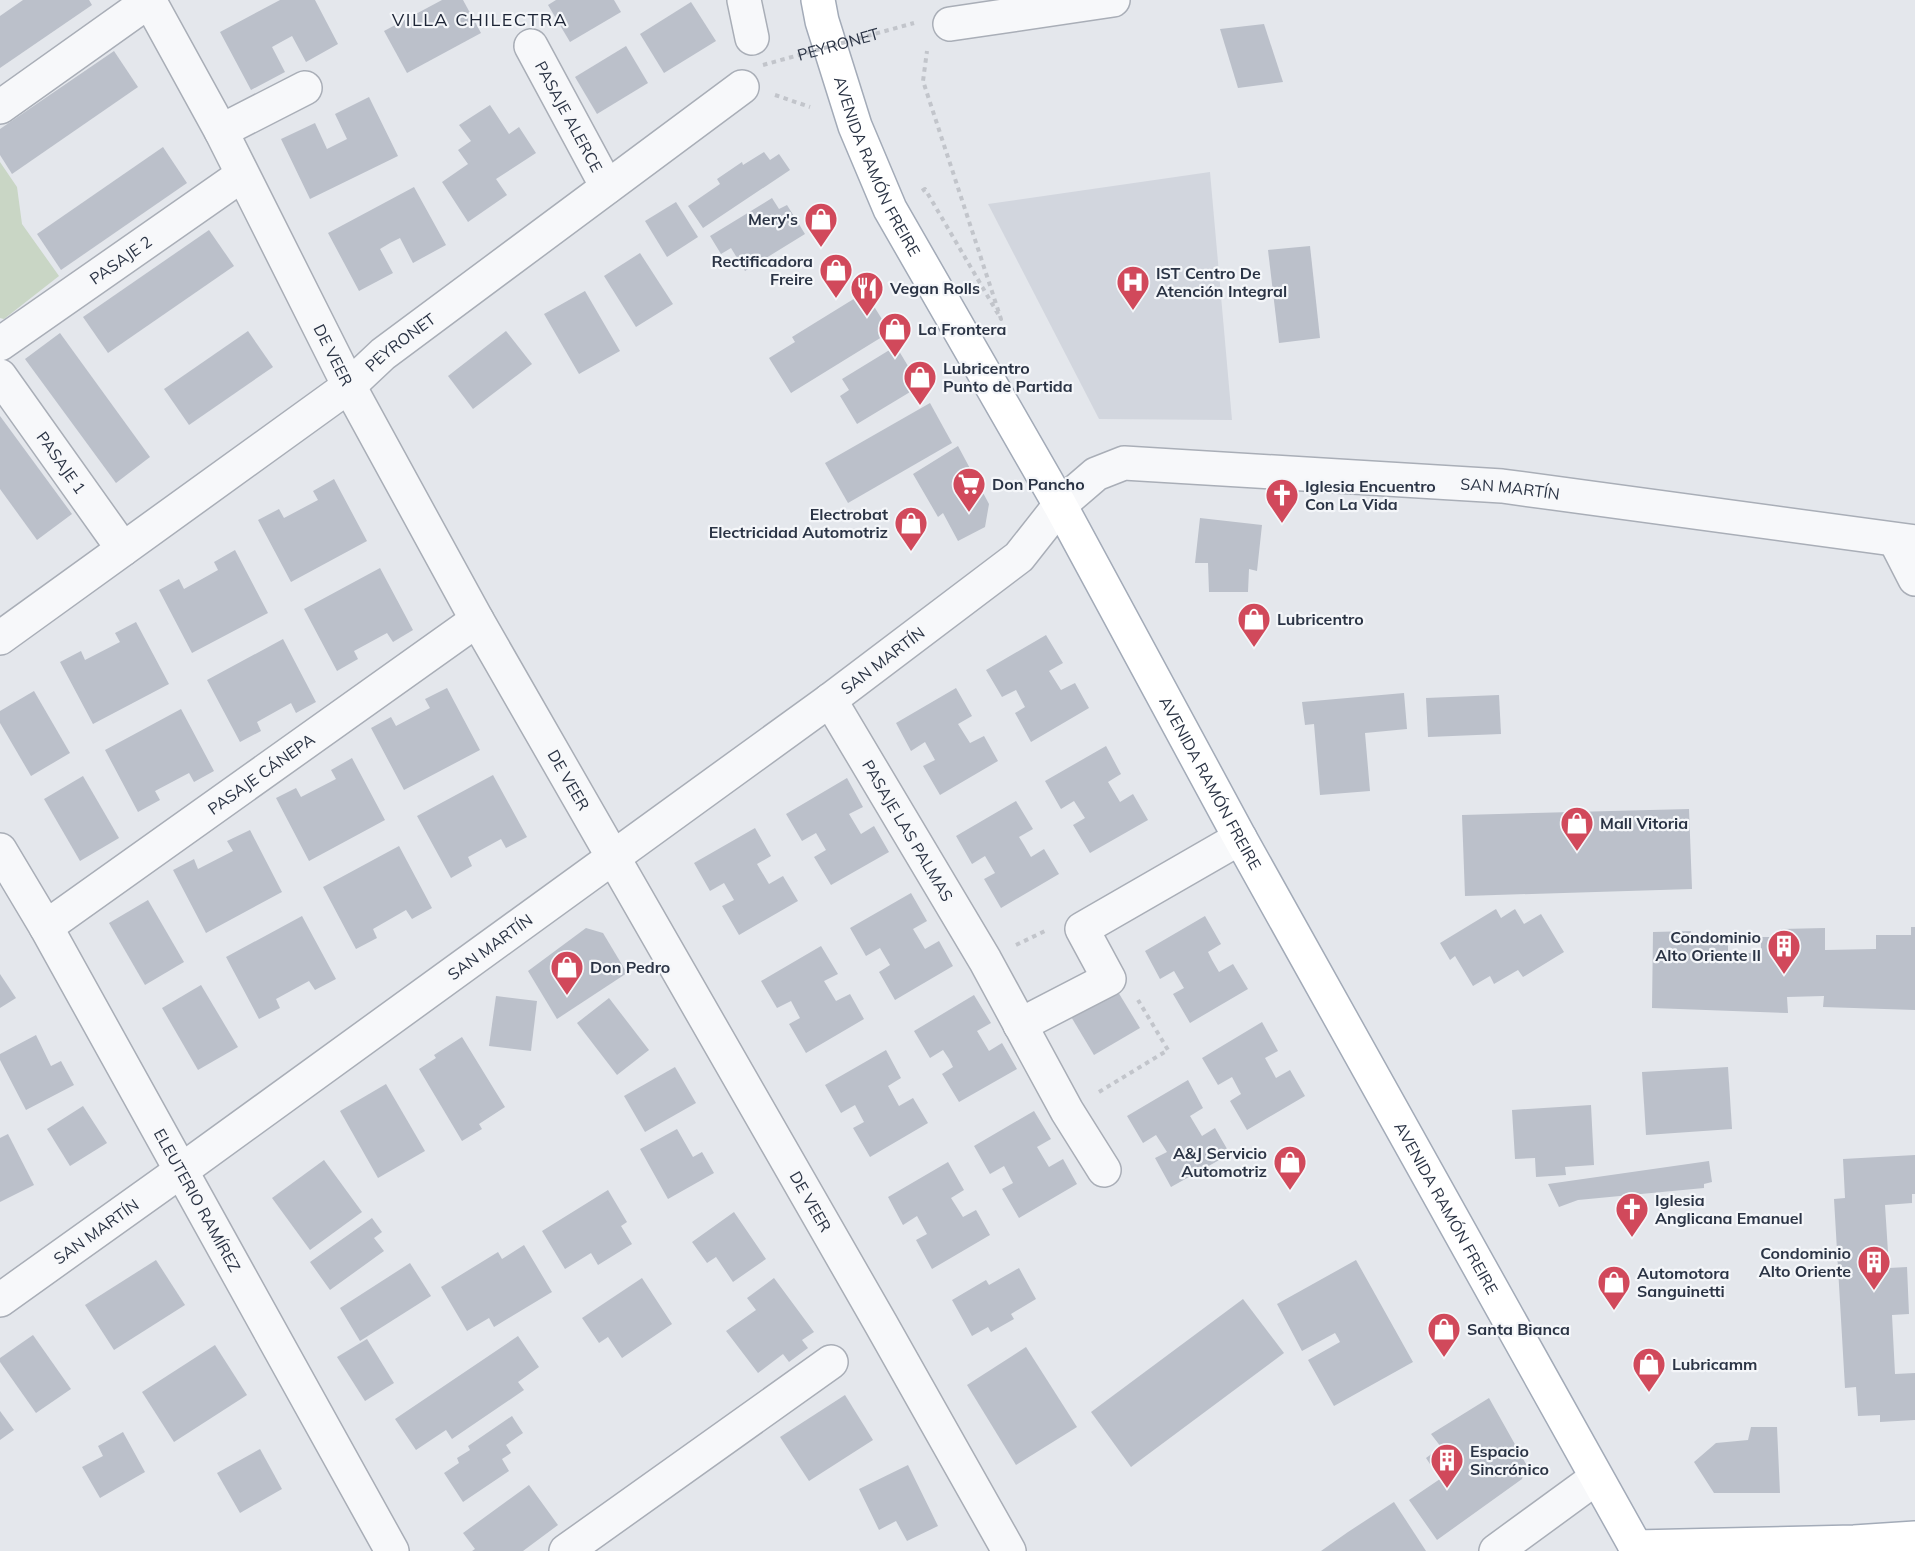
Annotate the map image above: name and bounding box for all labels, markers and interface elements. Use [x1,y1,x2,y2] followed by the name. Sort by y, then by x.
[392,8,568,31] district label: VILLA CHILECTRA
[795,23,882,65] street label: PEYRONET
[531,57,607,175] street label: PASAJE ALERCE
[830,74,925,260] street label: AVENIDA RAMÓN FREIRE
[803,201,839,248] shop icon: Mery's
[748,209,798,229] place label: Mery's
[85,231,156,288] street label: PASAJE 2
[711,251,813,289] place label: Rectificadora Freire
[818,252,854,299] shop icon: Rectificadora Freire
[1156,263,1287,301] place label: IST Centro De Atención Integral
[1115,264,1151,311] hospital icon: IST Centro De Atención Integral
[849,270,885,317] restaurant icon: Vegan Rolls
[889,278,980,298] place label: Vegan Rolls
[361,308,440,376] street label: PEYRONET
[877,311,913,358] shop icon: La Frontera
[918,319,1006,339] place label: La Frontera
[309,321,357,389] street label: DE VEER
[943,358,1073,396] place label: Lubricentro Punto de Partida
[902,359,938,406] shop icon: Lubricentro Punto de Partida
[33,427,90,497] street label: PASAJE 1
[951,466,987,513] supermarket icon: Don Pancho
[1460,473,1561,504] street label: SAN MARTÍN
[992,474,1085,494] place label: Don Pancho
[1305,476,1436,514] place label: Iglesia Encuentro Con La Vida
[1264,477,1300,524] church icon: Iglesia Encuentro Con La Vida
[709,504,888,542] place label: Electrobat Electricidad Automotriz
[893,505,929,552] shop icon: Electrobat Electricidad Automotriz
[1236,601,1272,648] shop icon: Lubricentro
[1277,609,1364,629] place label: Lubricentro
[837,622,928,698] street label: SAN MARTÍN
[1155,693,1266,873] street label: AVENIDA RAMÓN FREIRE
[204,729,319,819] street label: PASAJE CÁNEPA
[544,746,594,814] street label: DE VEER
[858,756,958,905] street label: PASAJE LAS PALMAS
[1559,805,1595,852] shop icon: Mall Vitoria
[1600,813,1688,833] place label: Mall Vitoria
[444,909,536,984] street label: SAN MARTÍN
[1655,927,1761,965] place label: Condominio Alto Oriente II
[1766,928,1802,975] building icon: Condominio Alto Oriente II
[549,949,585,996] shop icon: Don Pedro
[590,957,670,977] place label: Don Pedro
[1390,1118,1503,1298] street label: AVENIDA RAMÓN FREIRE
[150,1125,245,1275] street label: ELEUTERIO RAMÍREZ
[1173,1143,1267,1181] place label: A&J Servicio Automotriz
[1272,1144,1308,1191] shop icon: A&J Servicio Automotriz
[785,1168,836,1235] street label: DE VEER
[1655,1190,1803,1228] place label: Iglesia Anglicana Emanuel
[1614,1191,1650,1238] church icon: Iglesia Anglicana Emanuel
[50,1194,142,1269] street label: SAN MARTÍN
[1759,1243,1851,1281] place label: Condominio Alto Oriente
[1856,1244,1892,1291] building icon: Condominio Alto Oriente
[1637,1263,1729,1301] place label: Automotora Sanguinetti
[1596,1264,1632,1311] shop icon: Automotora Sanguinetti
[1426,1311,1462,1358] shop icon: Santa Bianca
[1467,1319,1570,1339] place label: Santa Bianca
[1631,1346,1667,1393] shop icon: Lubricamm
[1672,1354,1757,1374] place label: Lubricamm
[1470,1441,1549,1479] place label: Espacio Sincrónico
[1429,1442,1465,1489] building icon: Espacio Sincrónico

